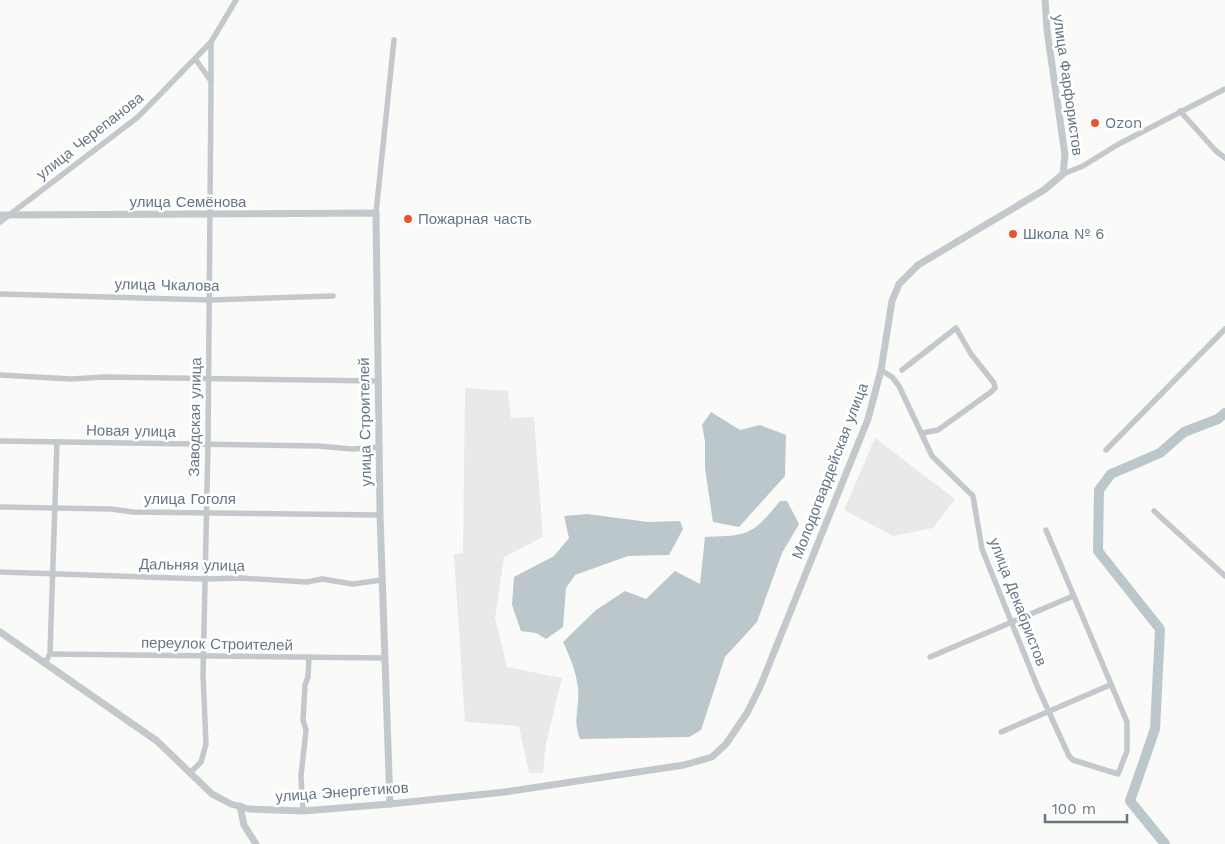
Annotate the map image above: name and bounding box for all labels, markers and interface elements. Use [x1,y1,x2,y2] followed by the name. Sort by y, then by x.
[1049,13,1087,157] street label: улица Фарфористов
[33,88,148,183] street label: улица Черепанова
[1105,114,1142,132] place label: Ozon
[1089,117,1101,129] marker: Ozon
[130,193,247,211] street label: улица Семёнова
[418,210,532,228] place label: Пожарная часть
[402,213,414,225] marker: Пожарная часть
[1023,225,1104,243] place label: Школа № 6
[1007,228,1019,240] marker: Школа № 6
[114,275,220,295] street label: улица Чкалова
[185,357,205,477] street label: Заводская улица
[355,357,375,487] street label: улица Строителей
[788,380,872,562] street label: Молодогвардейская улица
[86,421,177,441] street label: Новая улица
[144,490,236,508] street label: улица Гоголя
[985,535,1051,669] street label: улица Декабристов
[139,555,246,575] street label: Дальняя улица
[141,634,293,654] street label: переулок Строителей
[275,778,409,806] street label: улица Энергетиков
[1045,792,1128,824] scale bar
[1052,800,1096,818] text: 100 m

